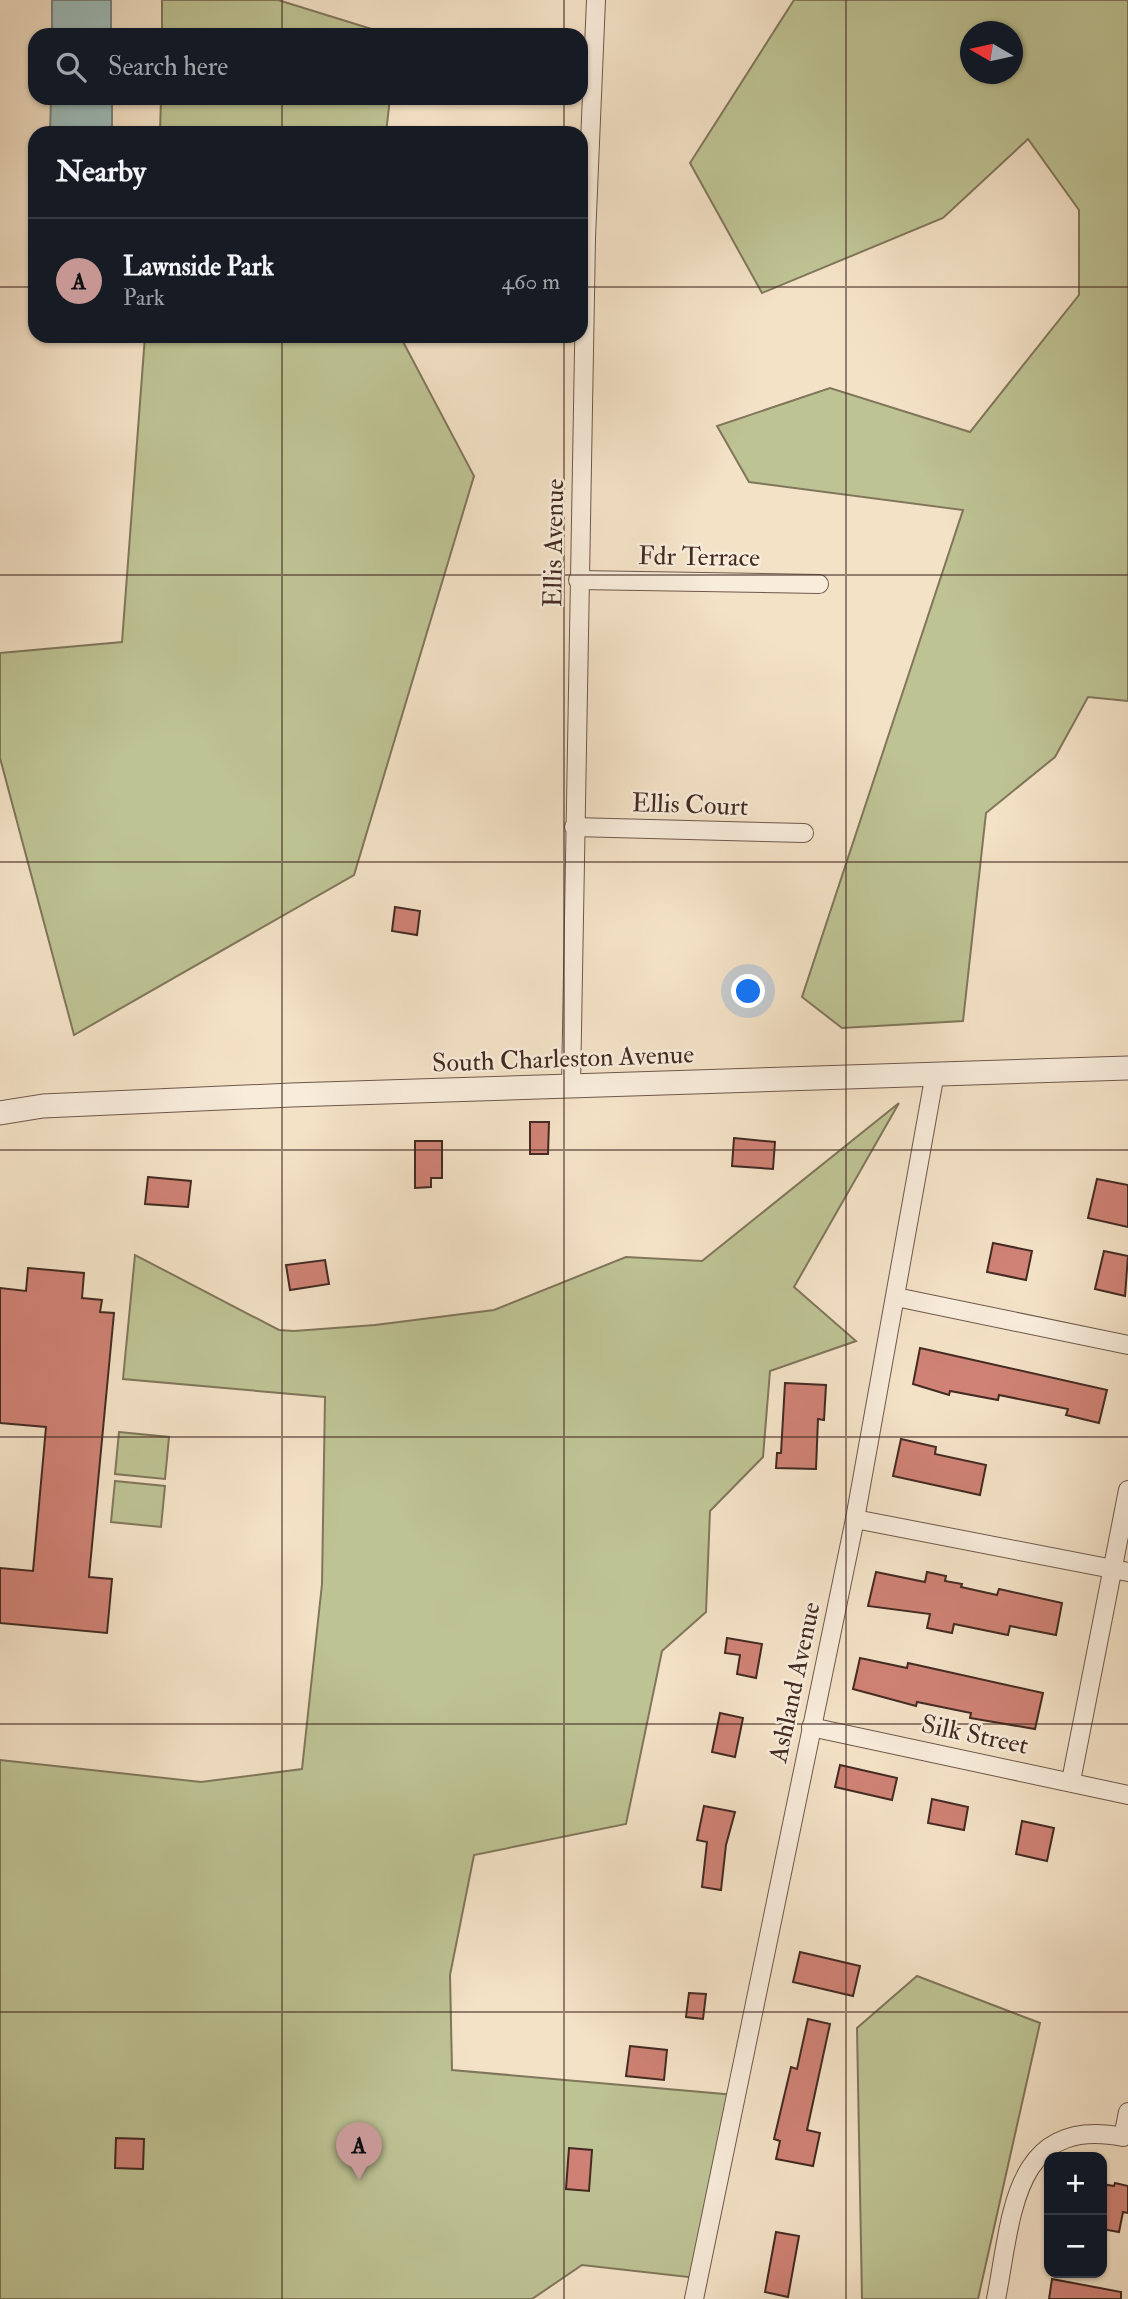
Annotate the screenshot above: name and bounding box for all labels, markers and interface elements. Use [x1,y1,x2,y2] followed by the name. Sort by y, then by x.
[960,21,1023,84] north arrow
[28,28,588,105] search box
[52,48,90,86] icon: search
[108,51,228,83] text: Search here
[56,153,146,190] text: Nearby
[123,251,274,283] text: Lawnside Park
[72,267,86,296] text: A
[502,267,560,296] text: 460 m
[123,283,165,312] text: Park
[537,478,571,608] street label: Ellis Avenue
[638,540,760,574] street label: Fdr Terrace
[631,787,749,823] street label: Ellis Court
[731,974,765,1008] your location
[431,1038,695,1080] street label: South Charleston Avenue
[762,1599,828,1766] street label: Ashland Avenue
[918,1708,1031,1762] street label: Silk Street
[336,2122,382,2180] pin: A
[1044,2152,1107,2278] map controls
[1044,2152,1107,2215] button: +
[1044,2215,1107,2278] button: −

